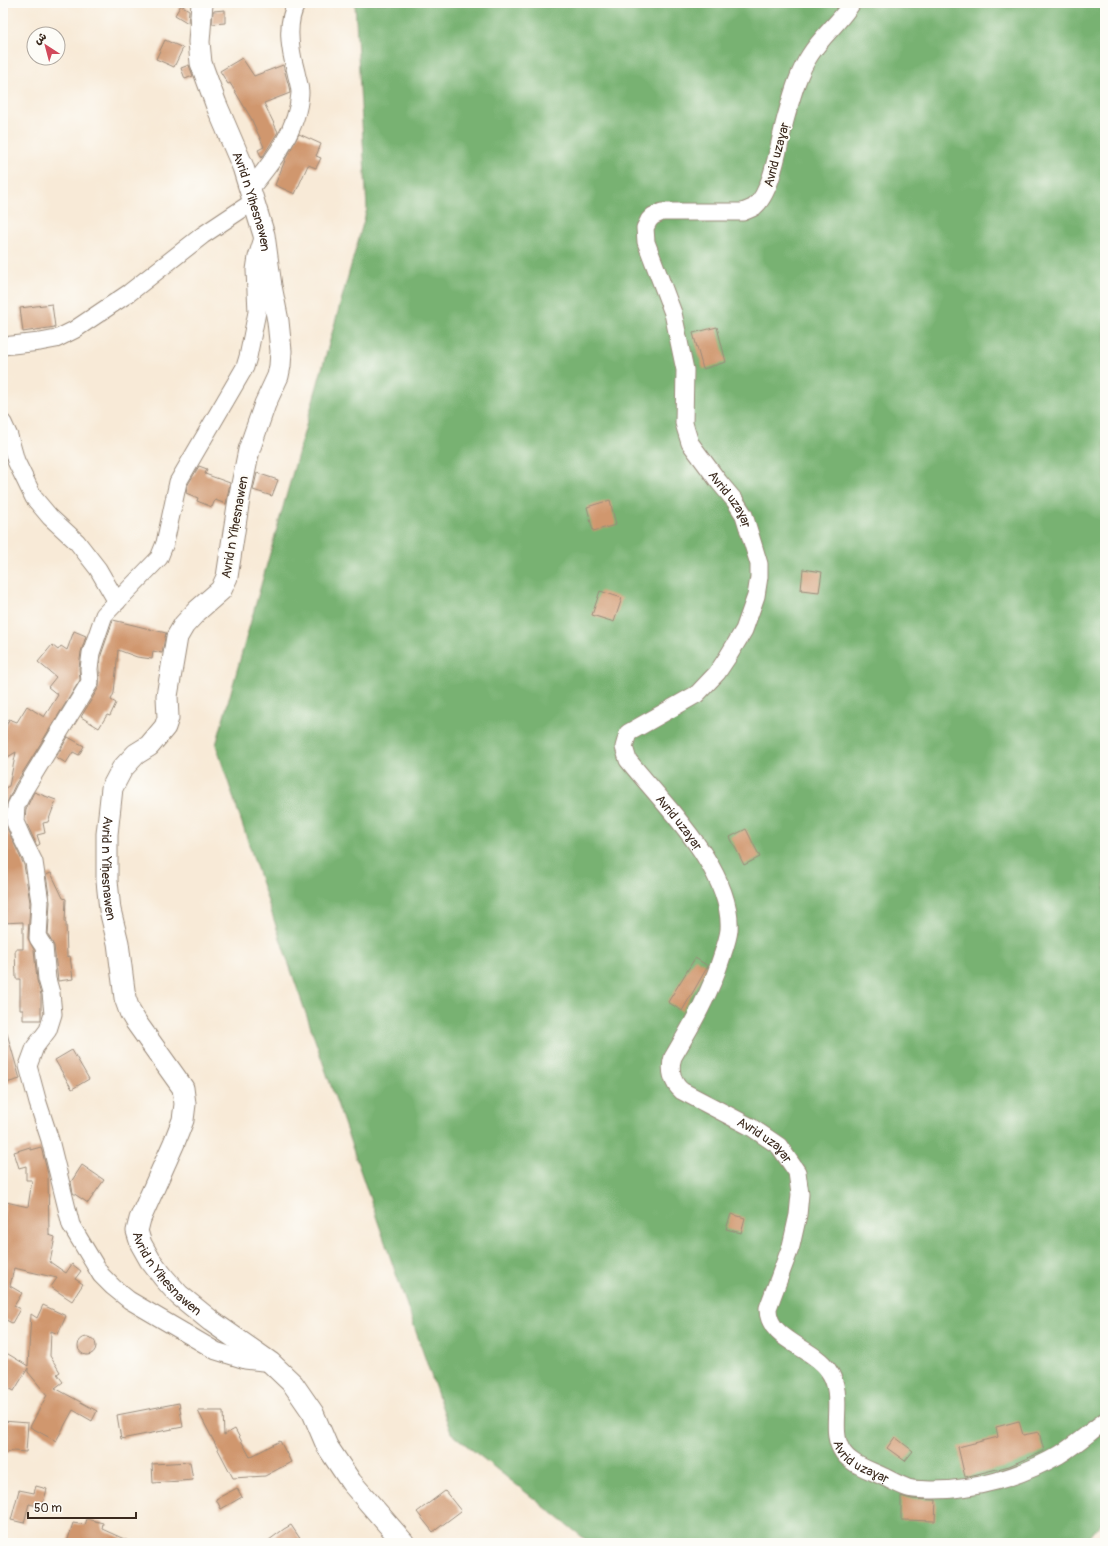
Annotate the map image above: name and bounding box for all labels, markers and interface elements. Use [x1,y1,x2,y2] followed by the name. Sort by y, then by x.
[26,26,66,66] north arrow
[32,29,49,47] text: ش
[761,120,793,189] street label: Avrid uzaɣaṛ
[228,149,273,252] street label: Avrid n Yiḥesnawen
[704,468,755,530] street label: Avrid uzaɣaṛ
[218,475,252,580] street label: Avrid n Yiḥesnawen
[652,792,706,854] street label: Avrid uzaɣaṛ
[98,816,119,922] street label: Avrid n Yiḥesnawen
[734,1114,796,1167] street label: Avrid uzaɣaṛ
[129,1230,205,1319] street label: Avrid n Yiḥesnawen
[829,1438,892,1487] street label: Avrid uzaɣaṛ
[28,1494,136,1520] scale bar
[34,1501,62,1516] text: 50 m

